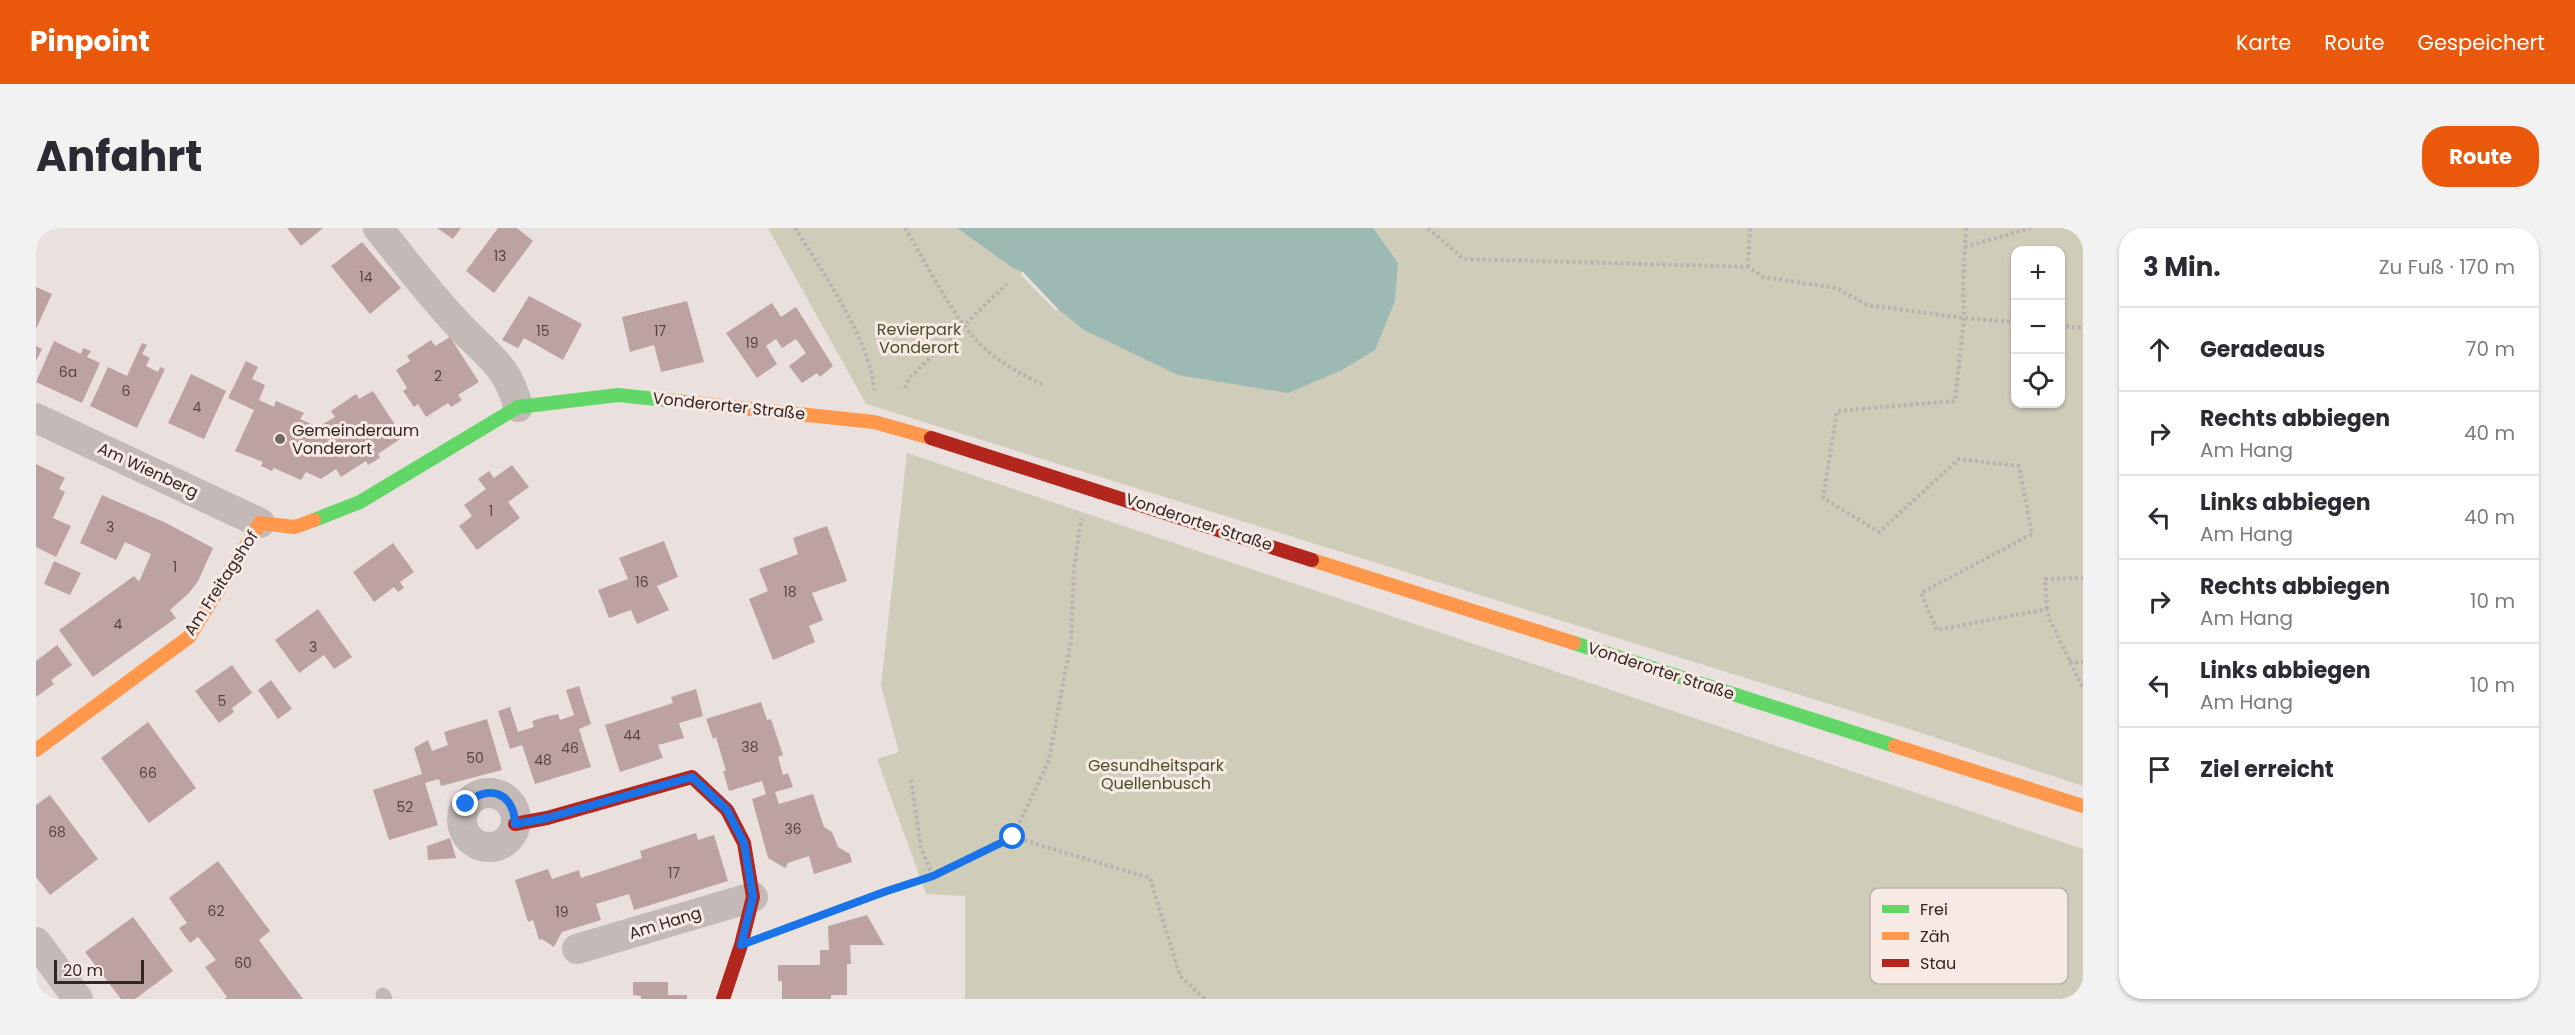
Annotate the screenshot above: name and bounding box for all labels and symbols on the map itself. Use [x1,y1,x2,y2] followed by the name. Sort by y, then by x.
[494,246,506,266] house number: 13
[359,267,373,287] house number: 14
[877,318,962,359] park label: Revierpark Vonderort
[536,321,550,341] house number: 15
[654,321,666,341] house number: 17
[745,333,759,353] house number: 19
[59,362,77,382] house number: 6a
[434,366,442,386] house number: 2
[122,381,131,401] house number: 6
[652,387,806,425] street label: Vonderorter Straße
[193,397,202,417] house number: 4
[292,419,419,460] place label: Gemeinderaum Vonderort
[273,432,287,446] marker: Gemeinderaum Vonderort
[94,437,202,503] street label: Am Wienberg
[1123,487,1275,557] street label: Vonderorter Straße
[489,501,493,521] house number: 1
[106,517,114,537] house number: 3
[178,526,264,640] street label: Am Freitagshof
[173,557,177,577] house number: 1
[635,572,649,592] house number: 16
[783,582,797,602] house number: 18
[114,614,123,634] house number: 4
[1585,636,1737,706] street label: Vonderorter Straße
[309,637,317,657] house number: 3
[218,691,226,711] house number: 5
[623,725,641,745] house number: 44
[741,737,759,757] house number: 38
[561,738,579,758] house number: 46
[466,748,484,768] house number: 50
[534,750,552,770] house number: 48
[1088,754,1225,795] park label: Gesundheitspark Quellenbusch
[139,763,157,783] house number: 66
[452,790,478,816] route end
[397,797,413,817] house number: 52
[784,819,802,839] house number: 36
[48,822,66,842] house number: 68
[999,823,1025,849] route start
[668,863,680,883] house number: 17
[1870,888,2068,984] legend
[1920,898,1948,921] text: Frei
[208,901,224,921] house number: 62
[626,901,704,945] street label: Am Hang
[555,902,569,922] house number: 19
[1920,925,1950,948] text: Zäh
[1920,952,1956,975] text: Stau
[234,953,252,973] house number: 60
[54,957,144,984] scale bar

